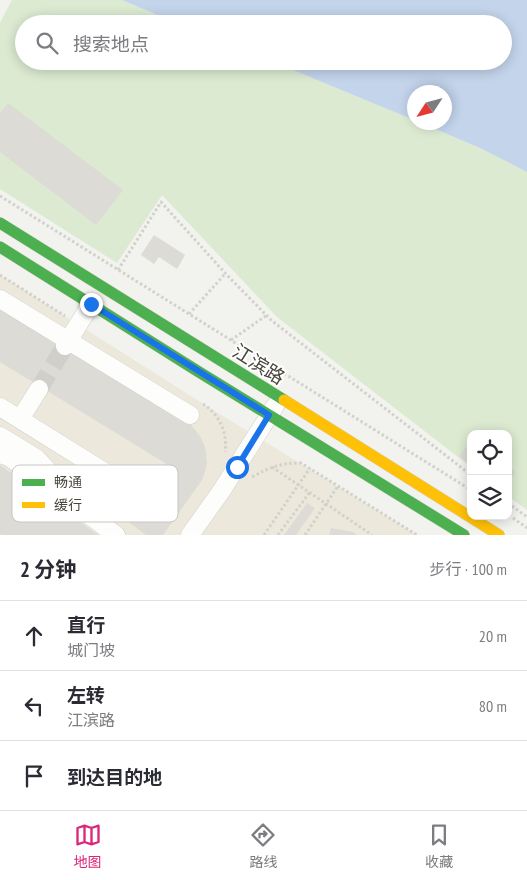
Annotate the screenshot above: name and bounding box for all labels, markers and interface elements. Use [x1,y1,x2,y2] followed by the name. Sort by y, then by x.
[15,15,512,70] search box
[33,29,61,57] icon: search
[73,32,149,56] text: 搜索地点
[407,85,452,130] north arrow
[80,293,103,316] route end
[228,339,290,389] street label: 江滨路
[467,430,512,520] map controls
[467,430,512,475] button: locate
[226,456,249,479] route start
[12,465,178,522] legend
[54,473,82,491] text: 畅通
[467,475,512,520] button: layers
[54,496,82,514] text: 缓行
[20,556,76,583] text: 2 分钟
[429,559,507,579] text: 步行 · 100 m
[67,613,105,637] text: 直行
[20,622,48,650] icon: ahead
[479,626,507,646] text: 20 m
[67,640,115,660] text: 城门坡
[67,683,105,707] text: 左转
[20,692,48,720] icon: left
[479,696,507,716] text: 80 m
[67,710,115,730] text: 江滨路
[20,762,48,790] icon: arrive
[67,765,162,789] text: 到达目的地
[74,821,102,871] tab: 地图
[249,821,277,871] tab: 路线
[425,821,453,871] tab: 收藏

